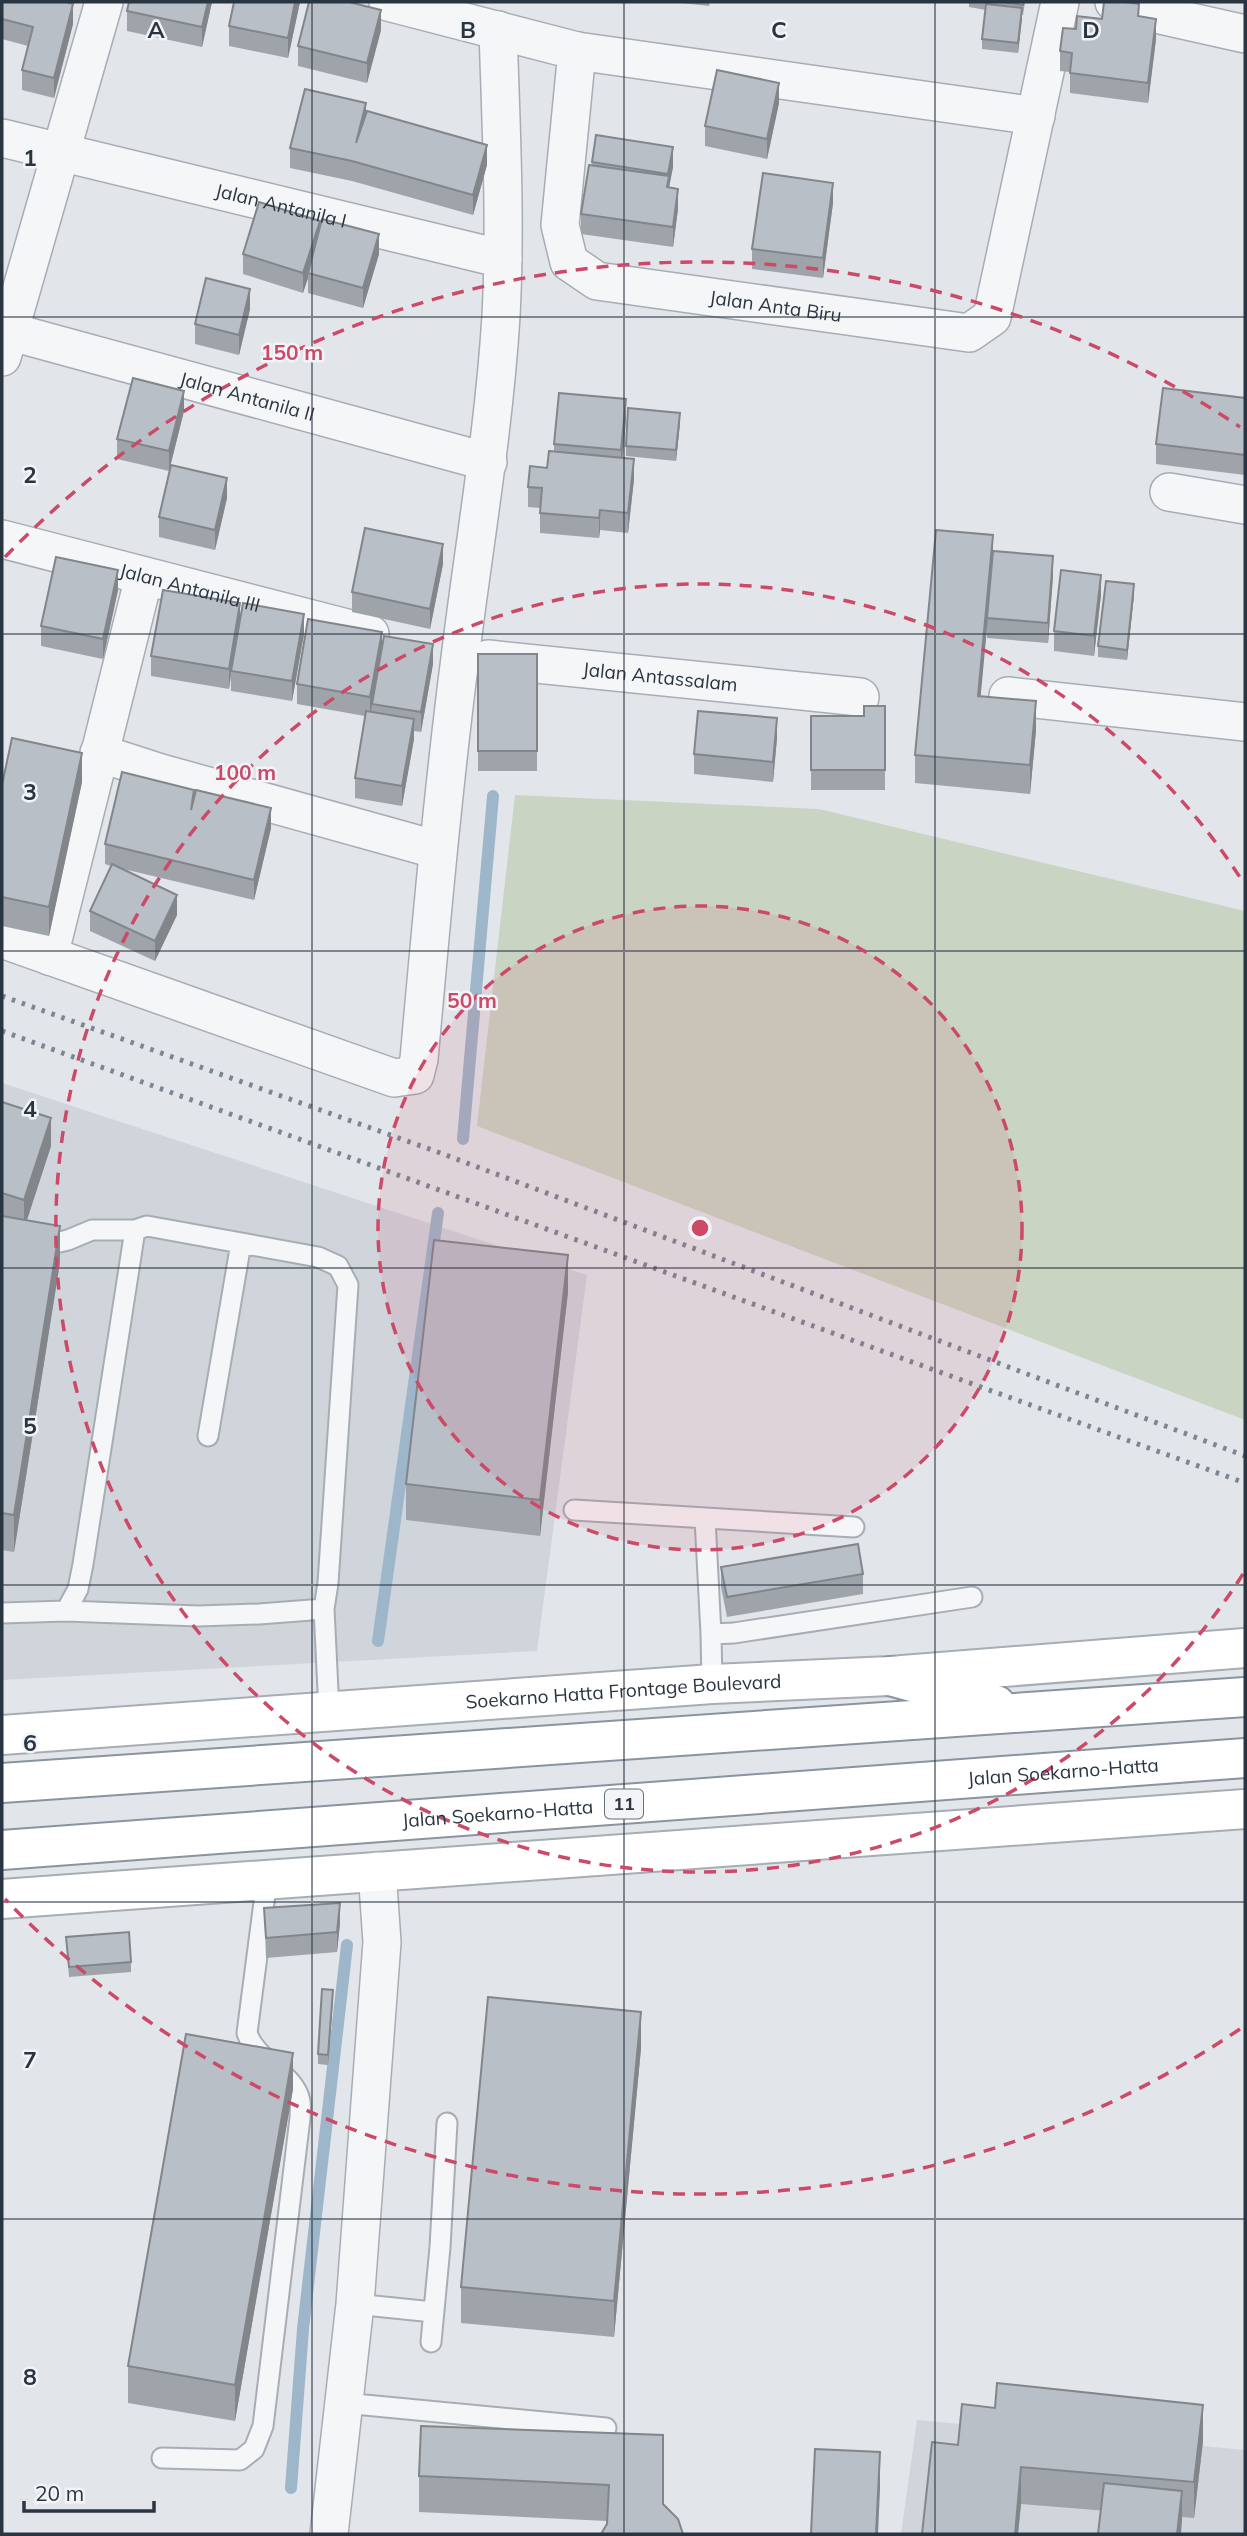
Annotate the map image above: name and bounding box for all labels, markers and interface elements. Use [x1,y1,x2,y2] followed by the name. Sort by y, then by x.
[147,15,165,44] text: A
[460,15,476,44] text: B
[771,15,787,44] text: C
[1082,15,1100,44] text: D
[23,143,37,172] text: 1
[213,178,349,233] street label: Jalan Antanila I
[708,285,843,327] street label: Jalan Anta Biru
[261,339,323,365] text: 150 m
[177,366,318,426] street label: Jalan Antanila II
[23,460,37,489] text: 2
[117,558,263,617] street label: Jalan Antanila III
[581,657,739,696] street label: Jalan Antassalam
[214,759,276,785] text: 100 m
[23,777,37,806] text: 3
[447,987,497,1013] text: 50 m
[23,1094,37,1123] text: 4
[688,1216,712,1240] centre of rings
[23,1411,37,1440] text: 5
[465,1669,782,1714] street label: Soekarno Hatta Frontage Boulevard
[23,1728,37,1757] text: 6
[967,1752,1160,1791] street label: Jalan Soekarno-Hatta
[605,1790,643,1818] road number: 11
[401,1794,594,1832] street label: Jalan Soekarno-Hatta
[23,2045,37,2074] text: 7
[23,2362,37,2391] text: 8
[24,2470,154,2514] scale bar
[35,2480,84,2506] text: 20 m

